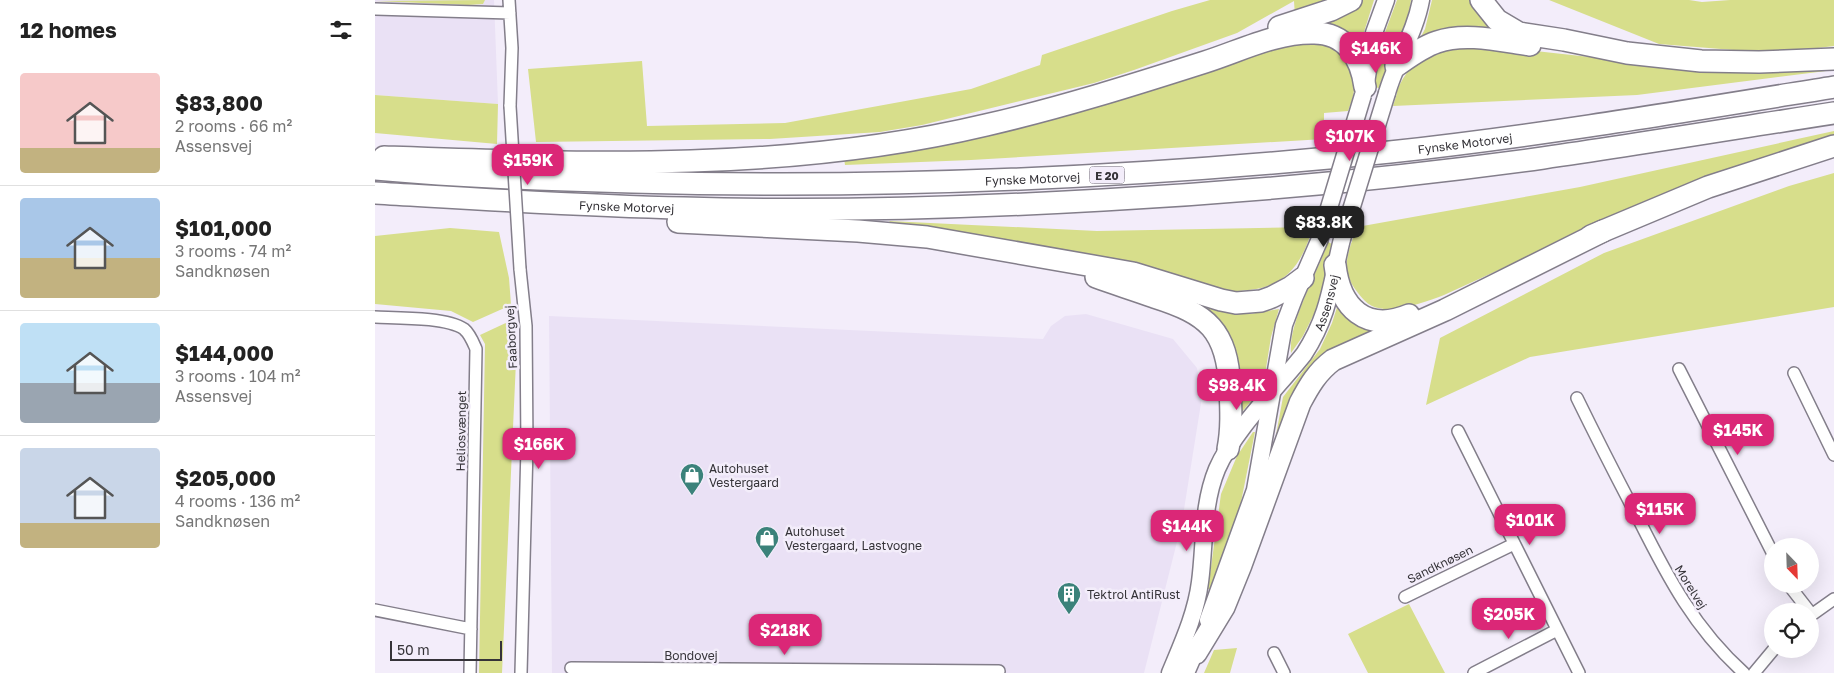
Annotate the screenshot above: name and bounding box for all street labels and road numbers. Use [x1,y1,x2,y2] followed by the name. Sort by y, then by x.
[1417,130,1513,156] street label: Fynske Motorvej
[1089,166,1125,184] road number: E 20
[985,169,1081,188] street label: Fynske Motorvej
[579,197,675,215] street label: Fynske Motorvej
[1310,273,1341,333] street label: Assensvej
[502,305,520,369] street label: Faaborgvej
[453,390,469,472] street label: Heliosvænget
[1405,542,1475,586] street label: Sandknøsen
[1672,562,1710,612] street label: Morelvej
[664,648,718,663] street label: Bondovej

